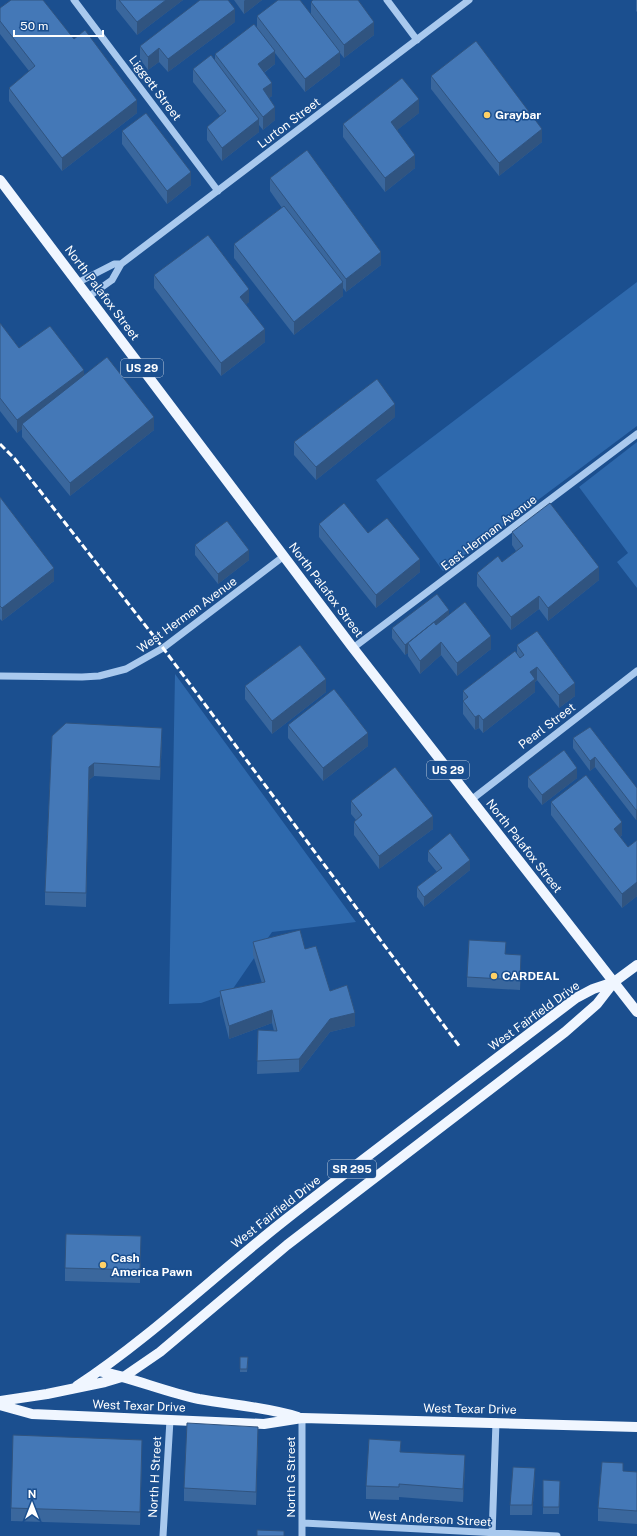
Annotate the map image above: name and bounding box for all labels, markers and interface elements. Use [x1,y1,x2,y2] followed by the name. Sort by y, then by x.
[14,12,103,38] scale bar
[20,19,48,33] text: 50 m
[126,53,184,123] street label: Liggett Street
[255,95,323,151] street label: Lurton Street
[495,108,541,122] place label: Graybar
[482,110,492,120] marker: Graybar
[62,243,142,343] street label: North Palafox Street
[121,359,163,377] road number: US 29
[438,492,540,574] street label: East Herman Avenue
[286,540,366,640] street label: North Palafox Street
[134,574,240,656] street label: West Herman Avenue
[516,700,578,752] street label: Pearl Street
[427,761,469,779] road number: US 29
[483,796,565,896] street label: North Palafox Street
[502,969,559,983] place label: CARDEAL
[489,971,499,981] marker: CARDEAL
[486,978,582,1054] street label: West Fairfield Drive
[328,1160,376,1178] road number: SR 295
[229,1173,323,1251] street label: West Fairfield Drive
[111,1251,192,1279] place label: Cash America Pawn
[98,1260,108,1270] marker: Cash America Pawn
[92,1397,186,1415] street label: West Texar Drive
[423,1401,517,1417] street label: West Texar Drive
[146,1435,164,1518] street label: North H Street
[284,1436,298,1518] street label: North G Street
[12,1484,52,1524] north arrow
[28,1488,36,1500] text: N
[368,1509,492,1529] street label: West Anderson Street

